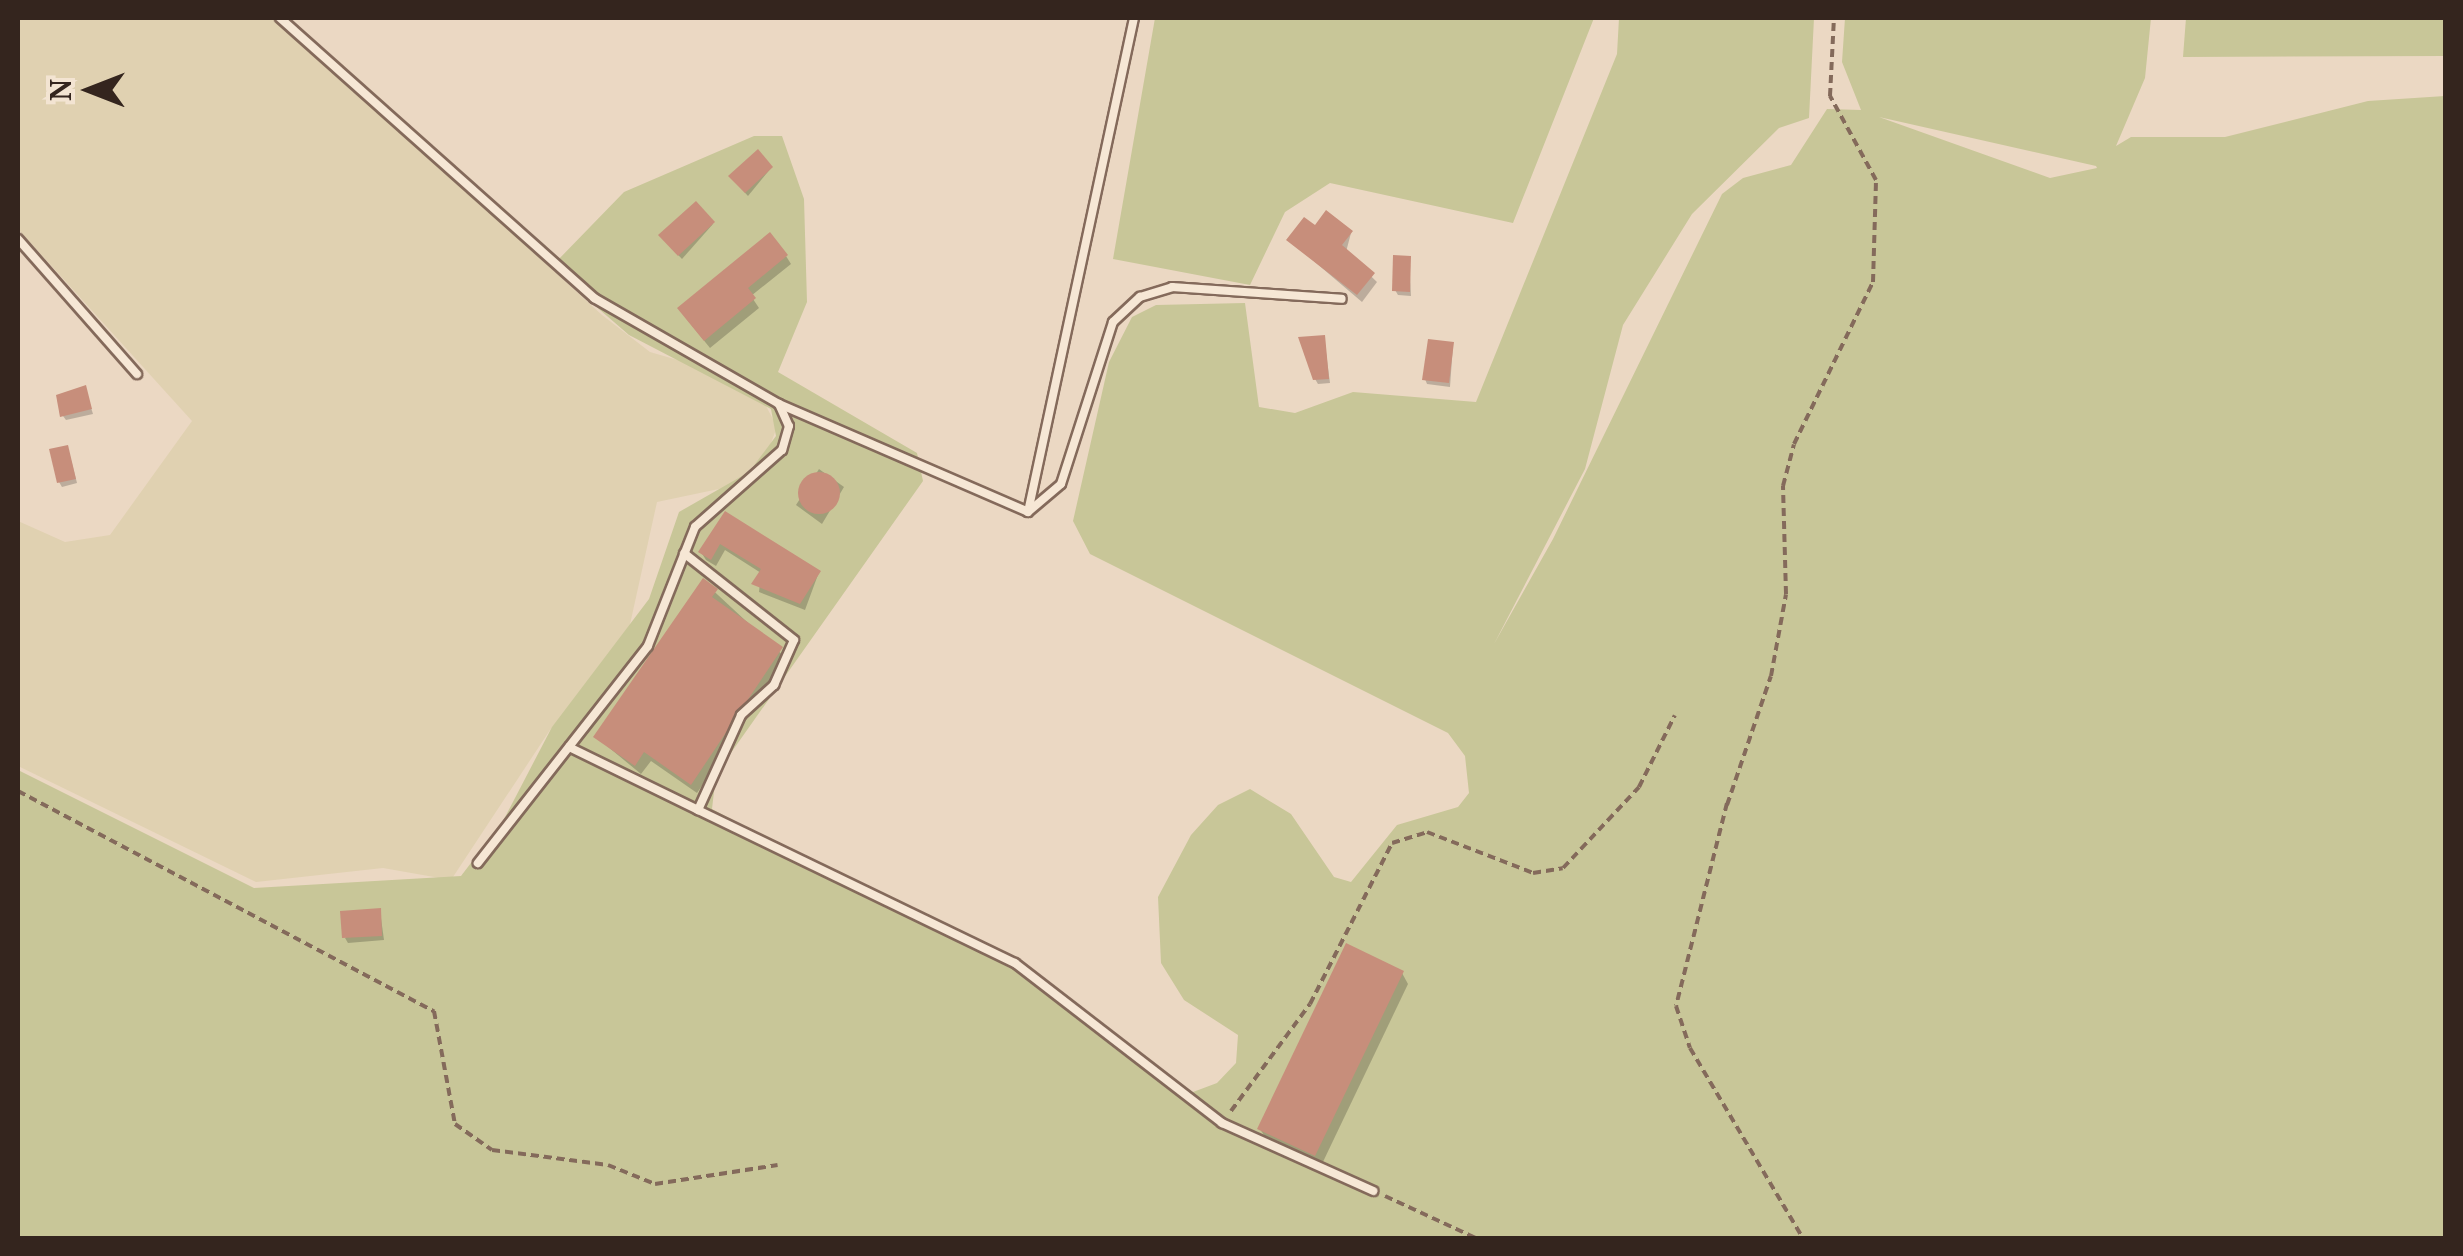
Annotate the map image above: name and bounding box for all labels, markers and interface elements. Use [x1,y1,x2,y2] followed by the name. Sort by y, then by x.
[40,40,140,140] north arrow
[41,79,79,101] text: N

